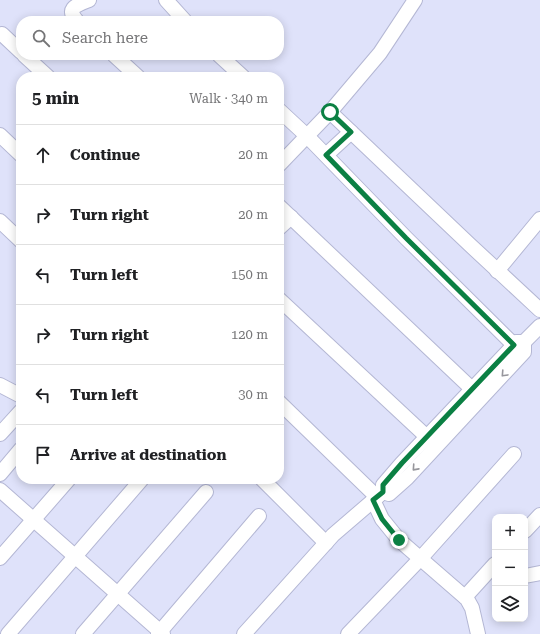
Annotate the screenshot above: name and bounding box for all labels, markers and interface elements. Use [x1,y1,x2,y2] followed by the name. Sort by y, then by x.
[16,16,284,60] search box
[30,27,52,49] icon: search
[62,29,148,47] text: Search here
[32,88,79,108] text: 5 min
[189,91,268,106] text: Walk · 340 m
[321,103,339,121] route start
[32,144,54,166] icon: ahead
[70,146,140,164] text: Continue
[238,147,268,162] text: 20 m
[32,204,54,226] icon: right
[70,206,149,224] text: Turn right
[238,207,268,222] text: 20 m
[32,264,54,286] icon: left
[70,266,138,284] text: Turn left
[231,267,268,282] text: 150 m
[32,324,54,346] icon: right
[70,326,149,344] text: Turn right
[231,327,268,342] text: 120 m
[502,369,509,376] one-way arrow
[32,384,54,406] icon: left
[70,386,138,404] text: Turn left
[238,387,268,402] text: 30 m
[32,444,54,466] icon: arrive
[70,446,226,464] text: Arrive at destination
[412,463,420,471] one-way arrow
[492,514,528,622] map controls
[492,514,528,550] button: +
[390,531,408,549] route end
[492,550,528,586] button: −
[492,586,528,622] button: layers

